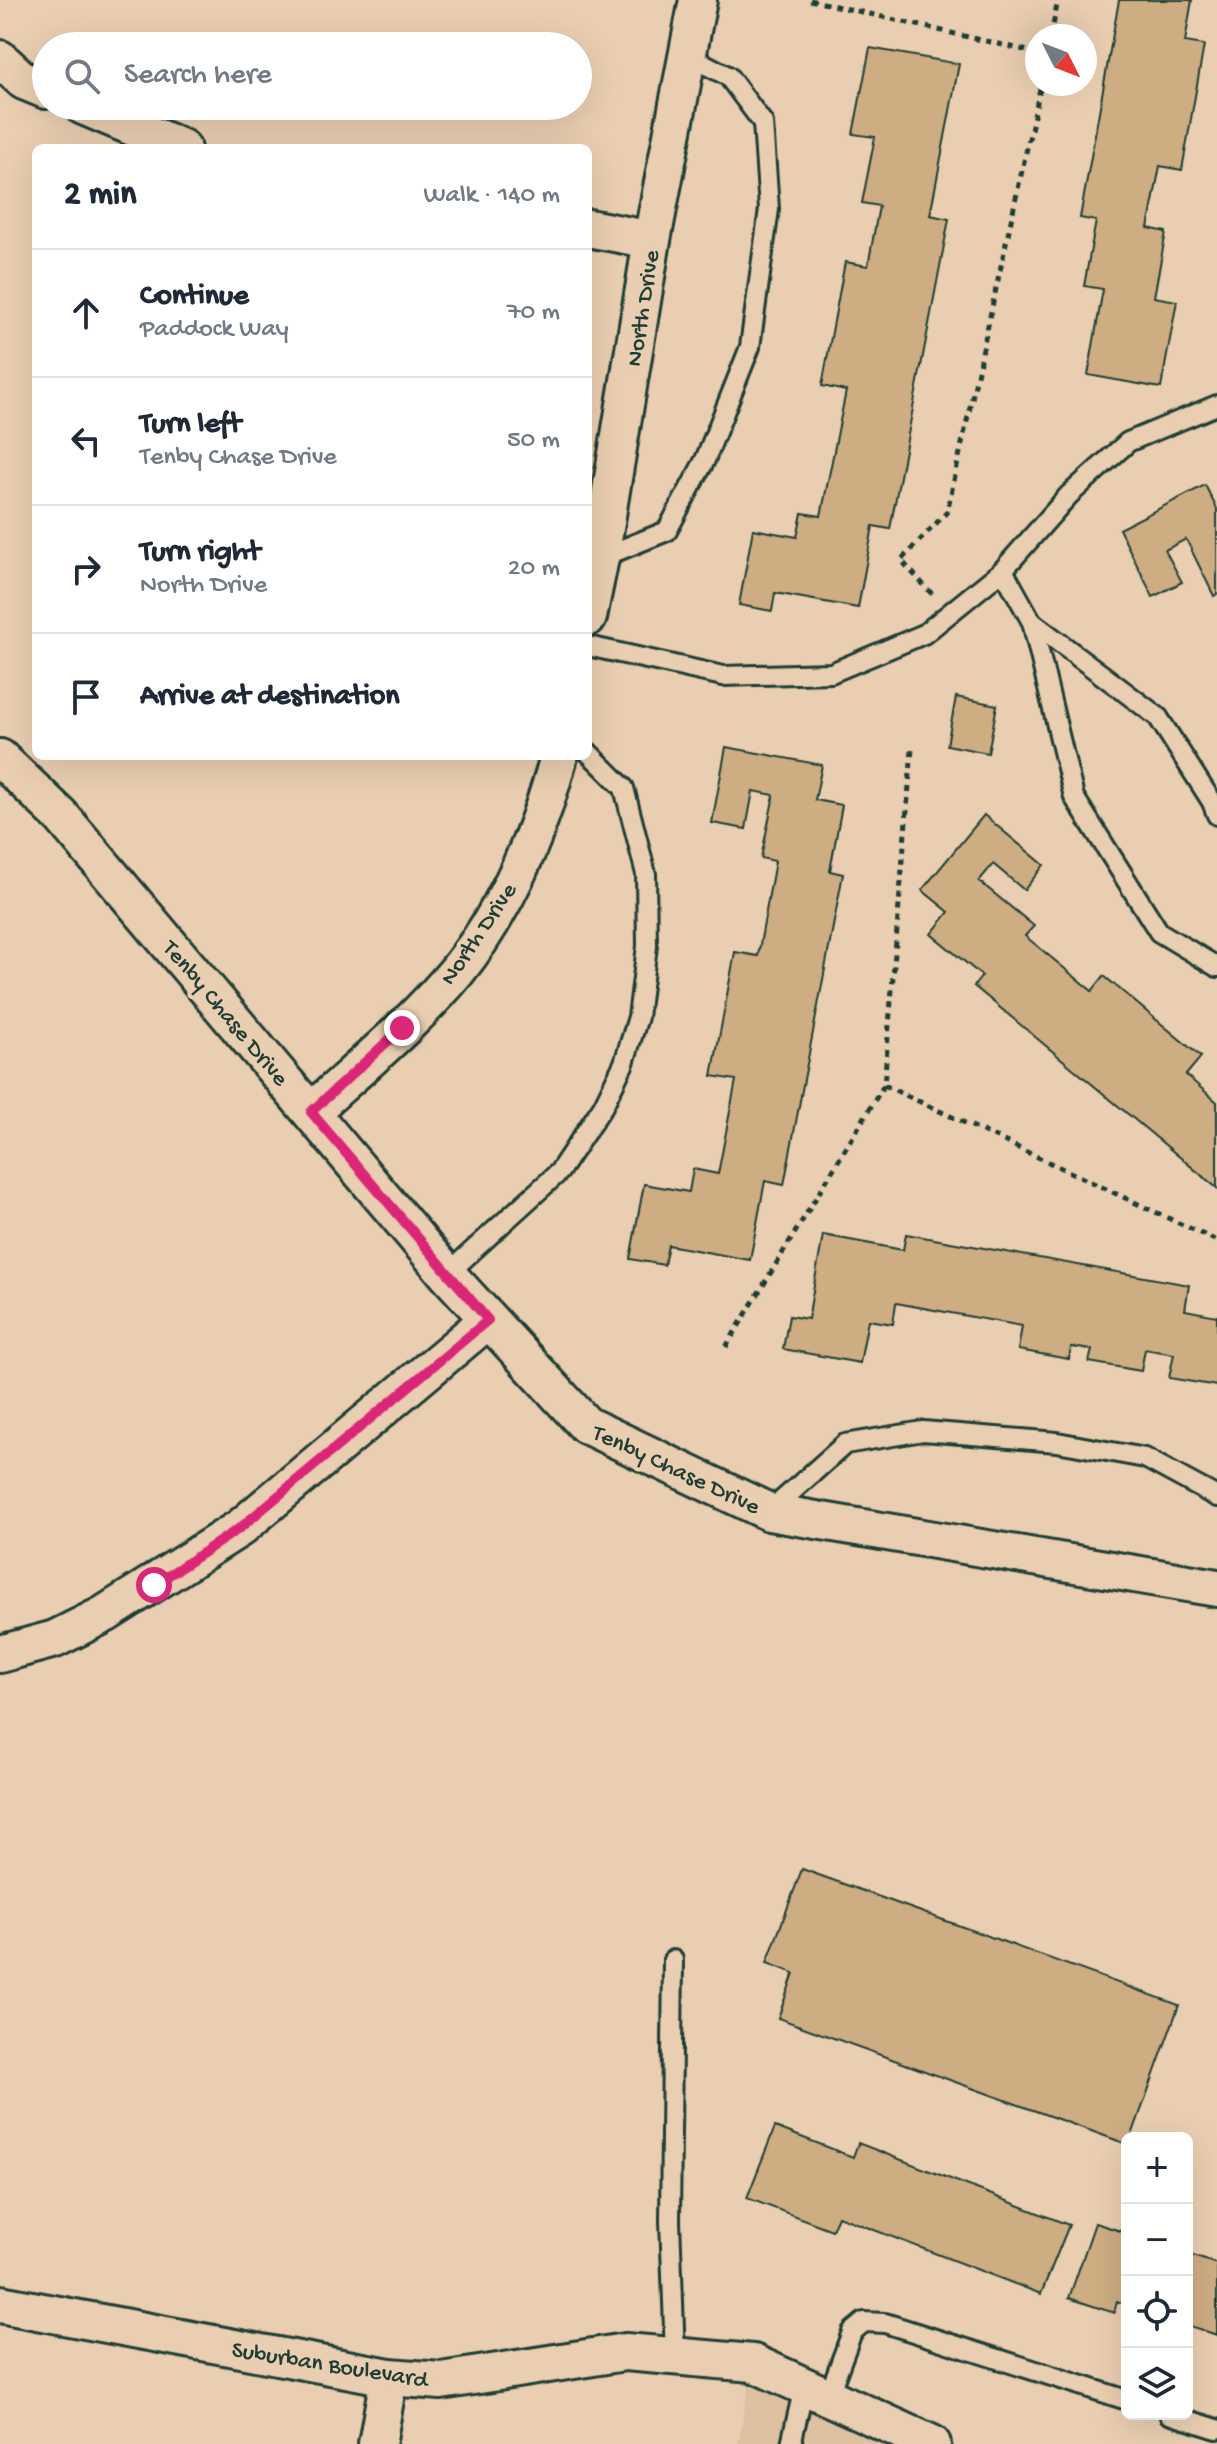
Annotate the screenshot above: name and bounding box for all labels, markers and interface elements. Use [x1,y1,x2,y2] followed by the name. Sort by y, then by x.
[1025,24,1097,96] north arrow
[32,32,592,120] search box
[60,54,104,98] icon: search
[124,59,272,94] text: Search here
[64,176,136,216] text: 2 min
[423,181,560,212] text: Walk · 140 m
[621,248,668,369] street label: North Drive
[140,280,249,315] text: Continue
[64,291,108,335] icon: ahead
[507,298,560,329] text: 70 m
[140,315,289,346] text: Paddock Way
[140,408,241,443] text: Turn left
[64,419,108,463] icon: left
[507,426,560,457] text: 50 m
[140,443,337,474] text: Tenby Chase Drive
[140,536,260,571] text: Turn right
[64,547,108,591] icon: right
[508,554,560,585] text: 20 m
[140,571,267,602] text: North Drive
[64,675,108,719] icon: arrive
[140,680,400,715] text: Arrive at destination
[435,878,525,992] street label: North Drive
[154,934,294,1094] street label: Tenby Chase Drive
[384,1010,420,1046] route end
[585,1419,765,1523] street label: Tenby Chase Drive
[136,1567,172,1603] route start
[1121,2132,1193,2420] map controls
[1121,2132,1193,2204] button: +
[1121,2204,1193,2276] button: −
[1121,2276,1193,2348] button: locate
[229,2337,431,2397] street label: Suburban Boulevard
[1121,2348,1193,2420] button: layers

